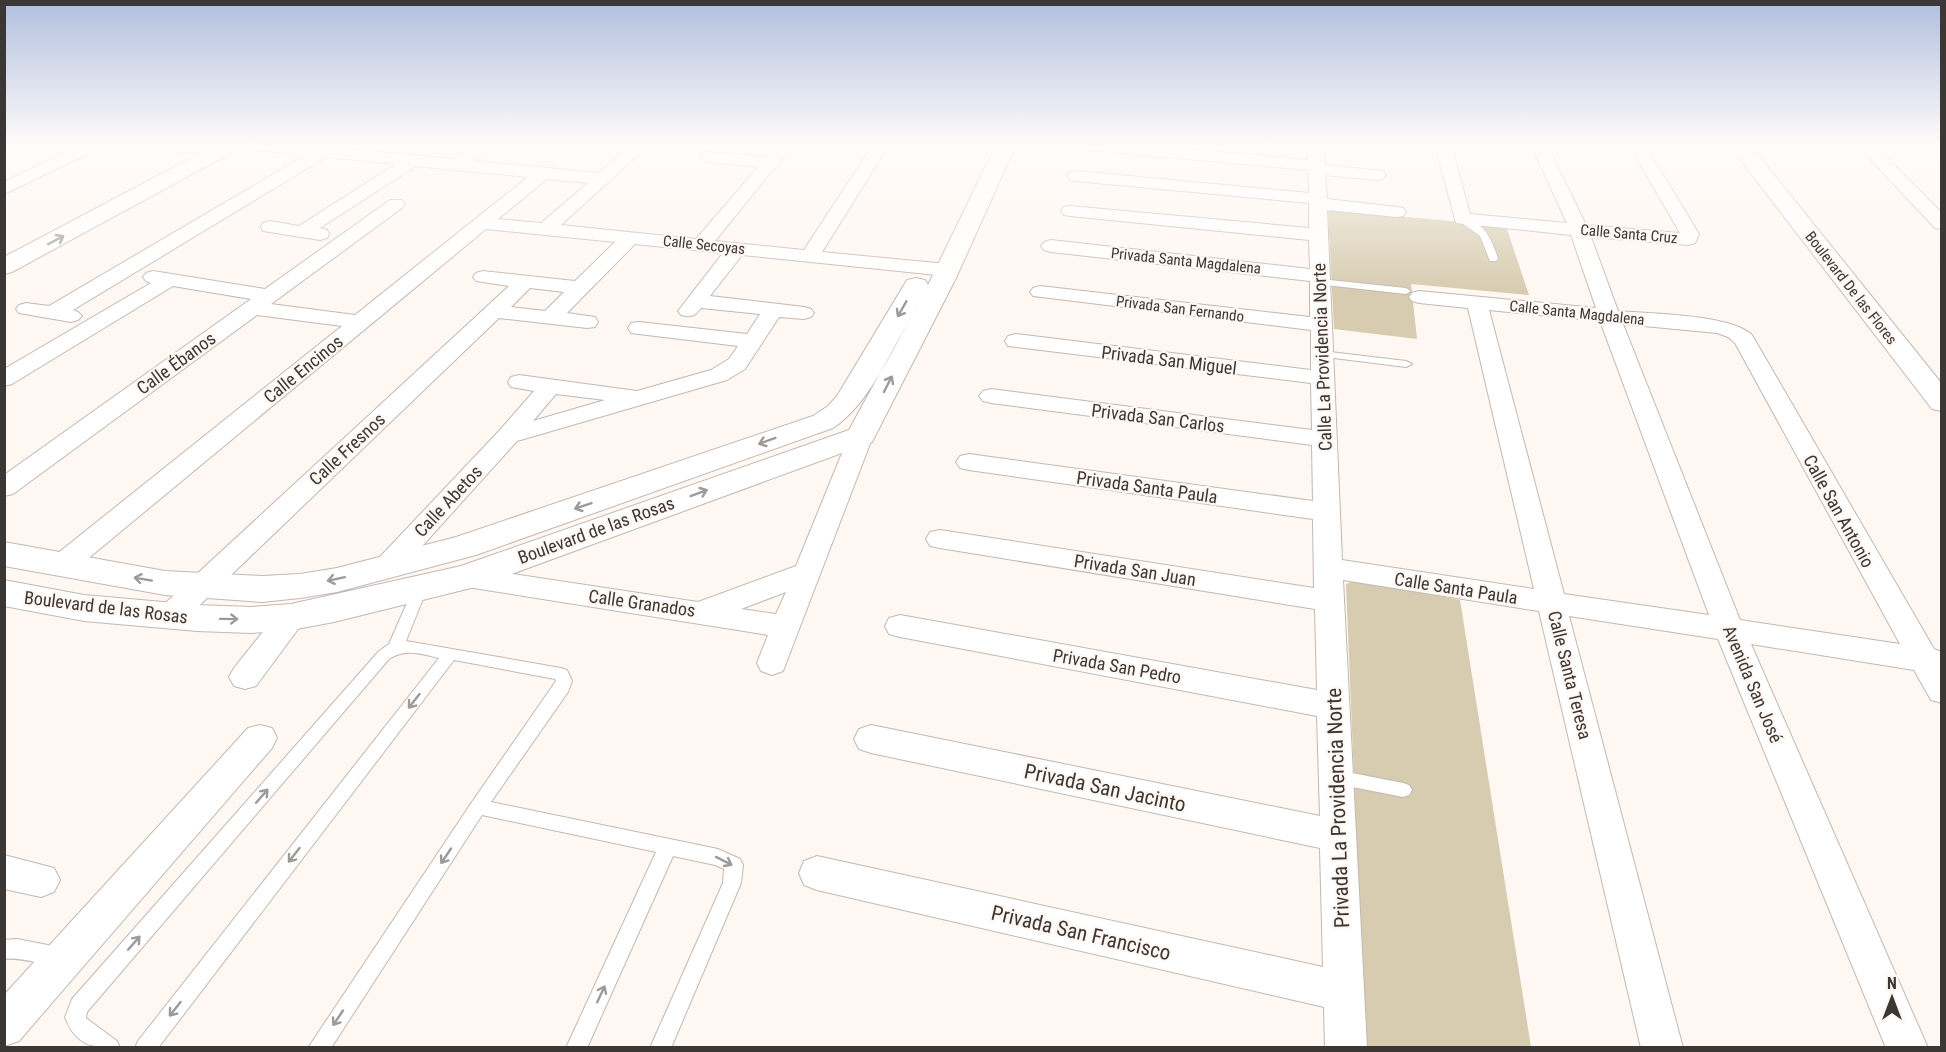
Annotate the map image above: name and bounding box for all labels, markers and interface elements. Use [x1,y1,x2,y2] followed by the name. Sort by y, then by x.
[1580,221,1678,247] street label: Calle Santa Cruz
[1801,228,1901,348] street label: Boulevard De las Flores
[662,232,746,258] street label: Calle Secoyas
[47,234,64,246] one-way arrow
[1110,244,1262,278] street label: Privada Santa Magdalena
[1308,263,1336,451] street label: Calle La Providencia Norte
[1115,292,1245,326] street label: Privada San Fernando
[1509,297,1645,329] street label: Calle Santa Magdalena
[896,300,908,317] one-way arrow
[133,327,219,399] street label: Calle Ébanos
[259,331,347,407] street label: Calle Encinos
[1100,341,1238,379] street label: Privada San Miguel
[882,376,894,393] one-way arrow
[1090,399,1226,437] street label: Privada San Carlos
[305,409,389,489] street label: Calle Fresnos
[759,437,777,448] one-way arrow
[1799,451,1879,571] street label: Calle San Antonio
[410,461,486,541] street label: Calle Abetos
[1075,467,1219,507] street label: Privada Santa Paula
[689,487,708,498] one-way arrow
[515,492,677,568] street label: Boulevard de las Rosas
[575,501,593,512] one-way arrow
[1073,550,1197,590] street label: Privada San Juan
[1393,568,1519,608] street label: Calle Santa Paula
[133,573,153,584] one-way arrow
[327,574,346,586] one-way arrow
[587,585,697,621] street label: Calle Granados
[23,587,189,627] street label: Boulevard de las Rosas
[1544,609,1596,741] street label: Calle Santa Teresa
[219,613,239,625] one-way arrow
[1719,622,1787,746] street label: Avenida San José
[1051,644,1183,688] street label: Privada San Pedro
[1322,687,1354,928] street label: Privada La Providencia Norte
[408,693,421,709] one-way arrow
[1022,759,1188,817] street label: Privada San Jacinto
[255,789,269,804] one-way arrow
[288,847,301,863] one-way arrow
[440,847,452,864] one-way arrow
[715,855,733,867] one-way arrow
[989,901,1173,965] street label: Privada San Francisco
[127,936,141,951] one-way arrow
[1862,968,1922,1028] north arrow
[1887,974,1897,993] text: N
[595,986,607,1004] one-way arrow
[168,1001,181,1017] one-way arrow
[332,1010,344,1026] one-way arrow

